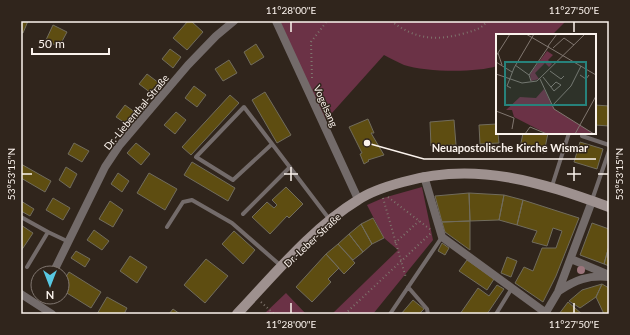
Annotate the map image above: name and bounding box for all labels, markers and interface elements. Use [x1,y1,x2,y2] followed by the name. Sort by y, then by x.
[266,4,316,16] text: 11°28'00"E
[549,4,599,16] text: 11°27'50"E
[32,30,109,56] scale bar
[496,34,596,134] inset map
[38,36,65,51] text: 50 m
[101,72,171,152] street label: Dr.-Liebenthal-Straße
[311,83,341,129] street label: Vogelsang
[424,136,596,159] callout: Neuapostolische Kirche Wismar
[432,141,589,154] text: Neuapostolische Kirche Wismar
[5,148,17,200] text: 53°53'15"N
[613,148,625,200] text: 53°53'15"N
[281,211,343,269] street label: Dr.-Leber-Straße
[30,265,70,305] north arrow
[46,289,54,302] text: N
[266,318,316,330] text: 11°28'00"E
[549,318,599,330] text: 11°27'50"E

